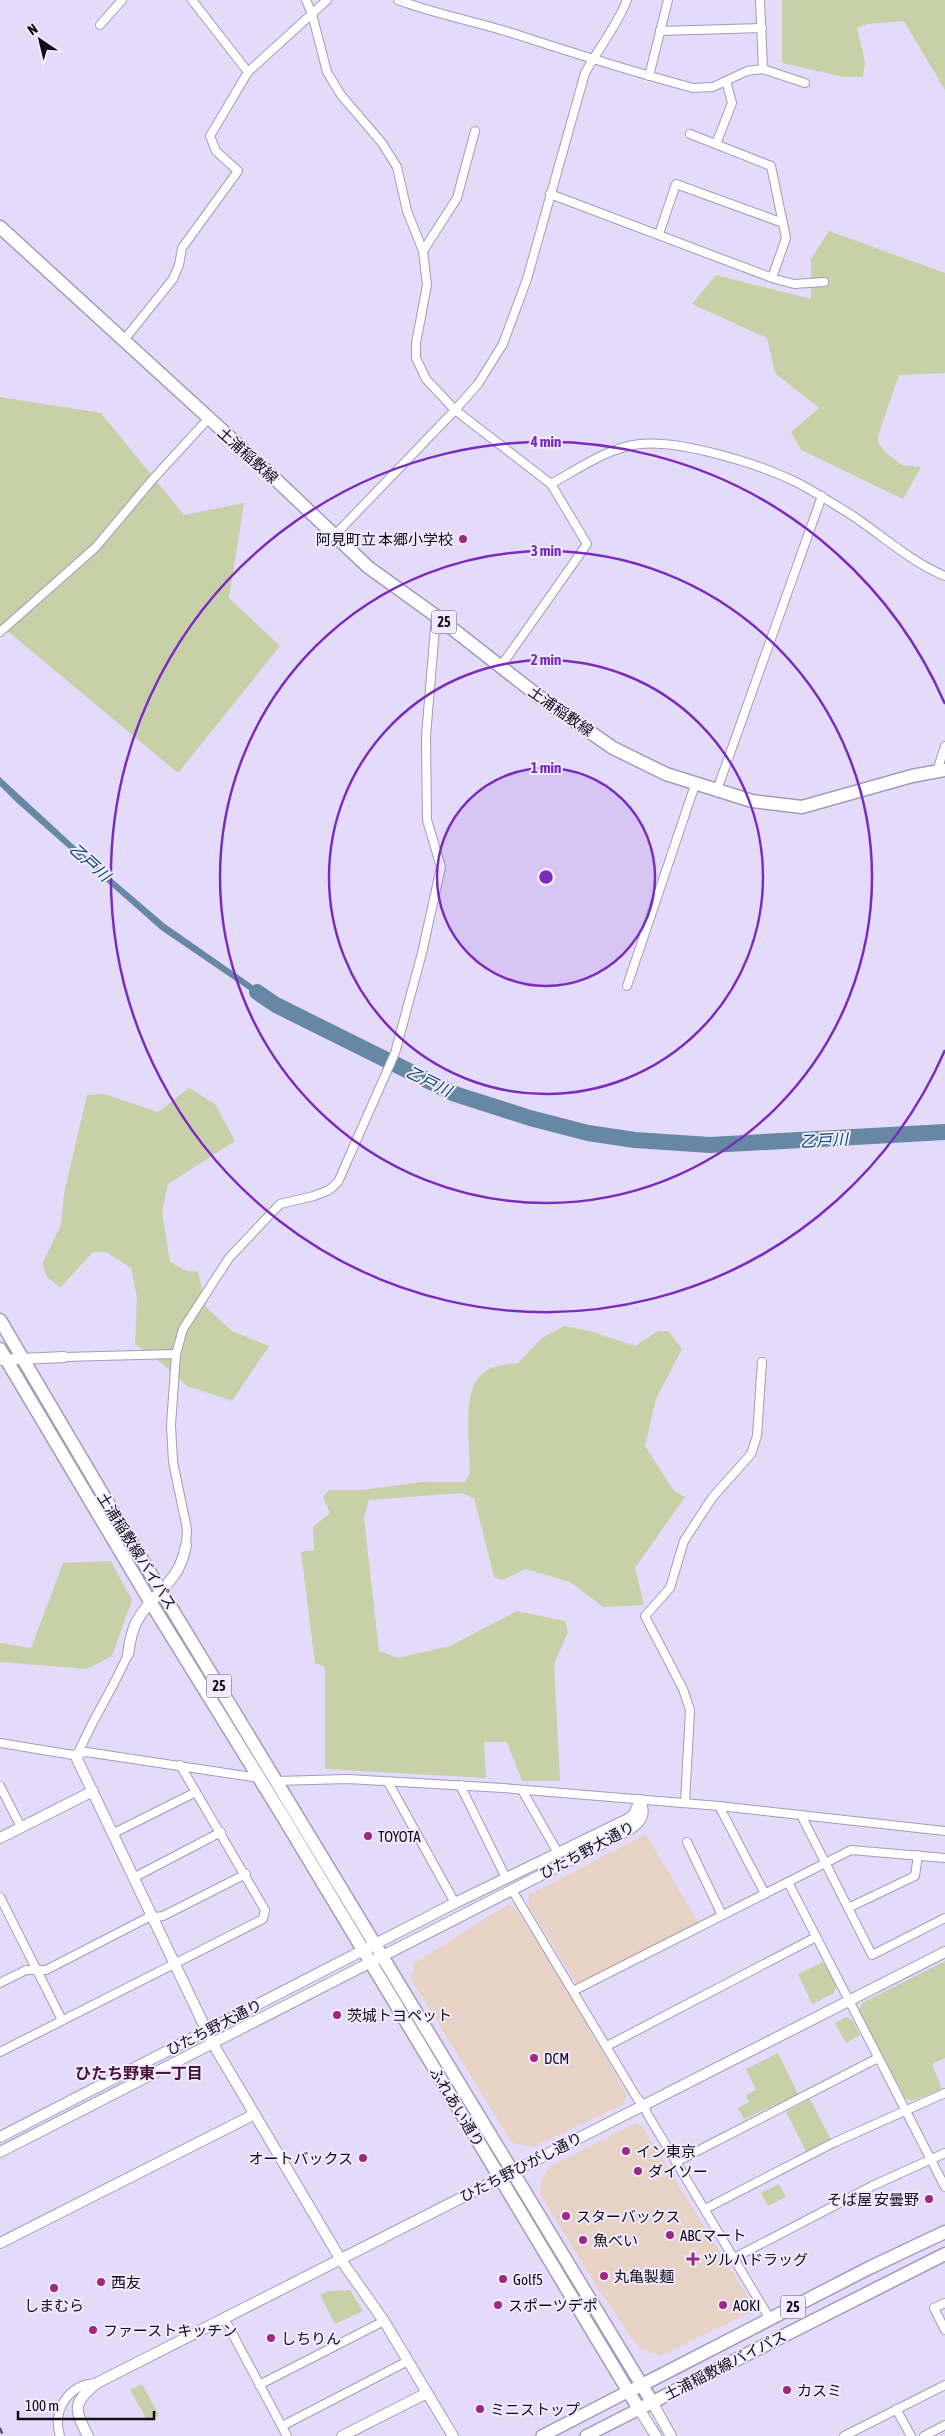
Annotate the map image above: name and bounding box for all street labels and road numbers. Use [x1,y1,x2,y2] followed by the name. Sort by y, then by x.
[214,424,282,486] street label: 土浦稲敷線
[432,610,456,634] road number: 25
[525,683,597,739] street label: 土浦稲敷線
[94,1489,180,1613] street label: 土浦稲敷線バイパス
[206,1674,232,1698] road number: 25
[537,1818,637,1882] street label: ひたち野大通り
[163,1996,265,2058] street label: ひたち野大通り
[427,2064,487,2150] street label: ふれあい通り
[457,2129,585,2205] street label: ひたち野ひがし通り
[780,2296,806,2318] road number: 25
[661,2327,789,2403] street label: 土浦稲敷線バイパス

